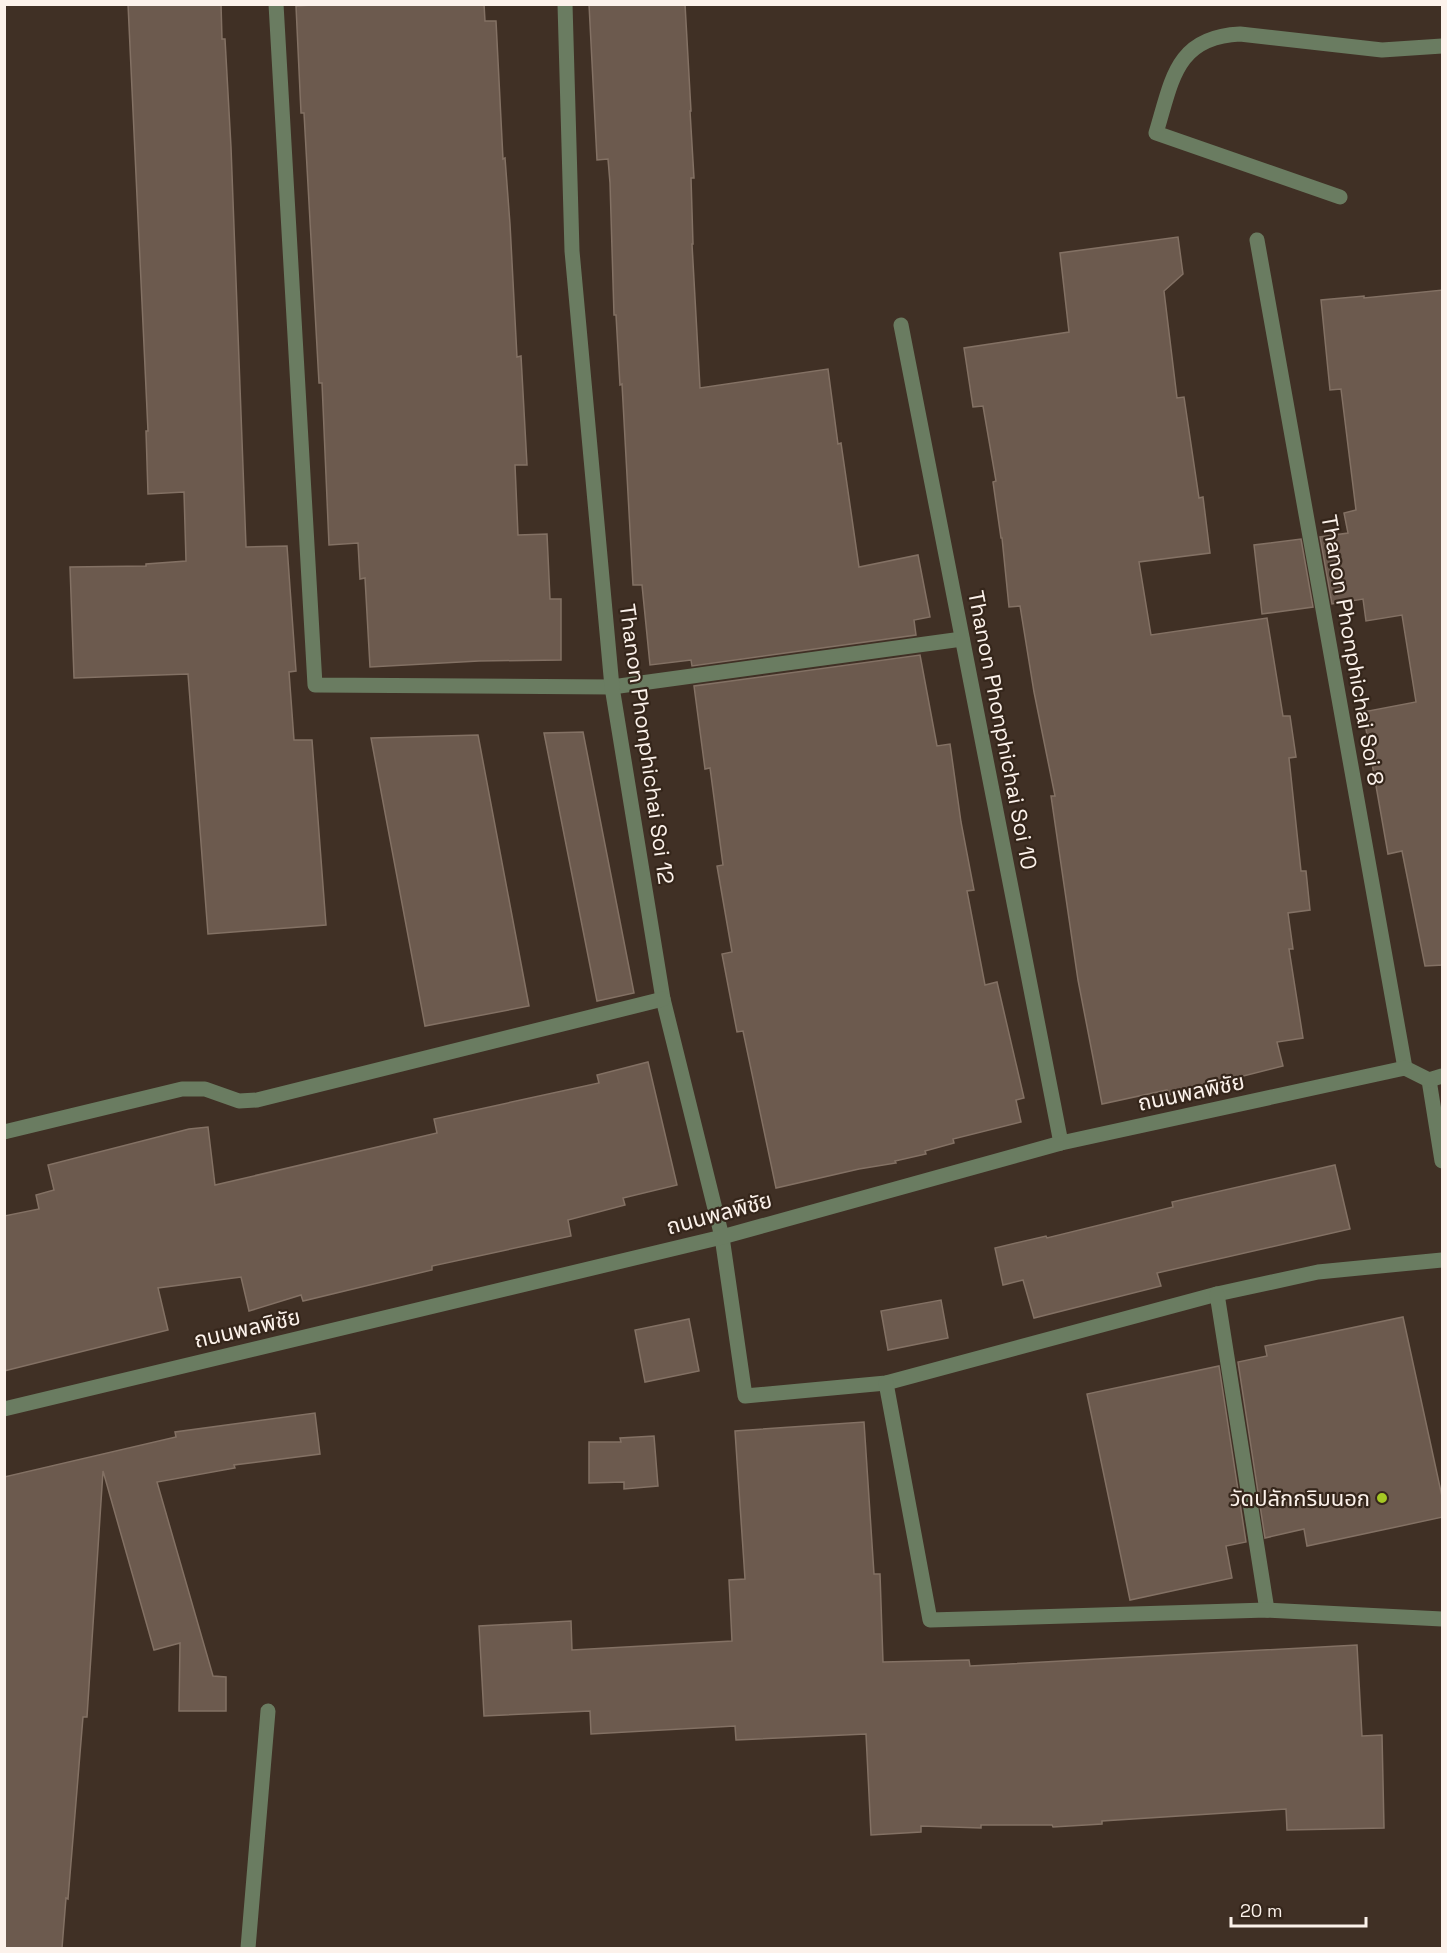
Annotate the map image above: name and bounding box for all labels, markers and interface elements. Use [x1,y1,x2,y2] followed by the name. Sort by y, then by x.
[1315,513,1391,787] street label: Thanon Phonphichai Soi 8
[962,588,1044,872] street label: Thanon Phonphichai Soi 10
[613,602,681,886] street label: Thanon Phonphichai Soi 12
[1135,1067,1247,1117] street label: ถนนพลพิชัย
[663,1185,775,1241] street label: ถนนพลพิชัย
[191,1302,303,1354] street label: ถนนพลพิชัย
[1230,1484,1370,1512] place label: วัดปลักกริมนอก
[1375,1491,1389,1505] marker: วัดปลักกริมนอก
[1231,1890,1366,1928] scale bar
[1240,1899,1283,1922] text: 20 m

